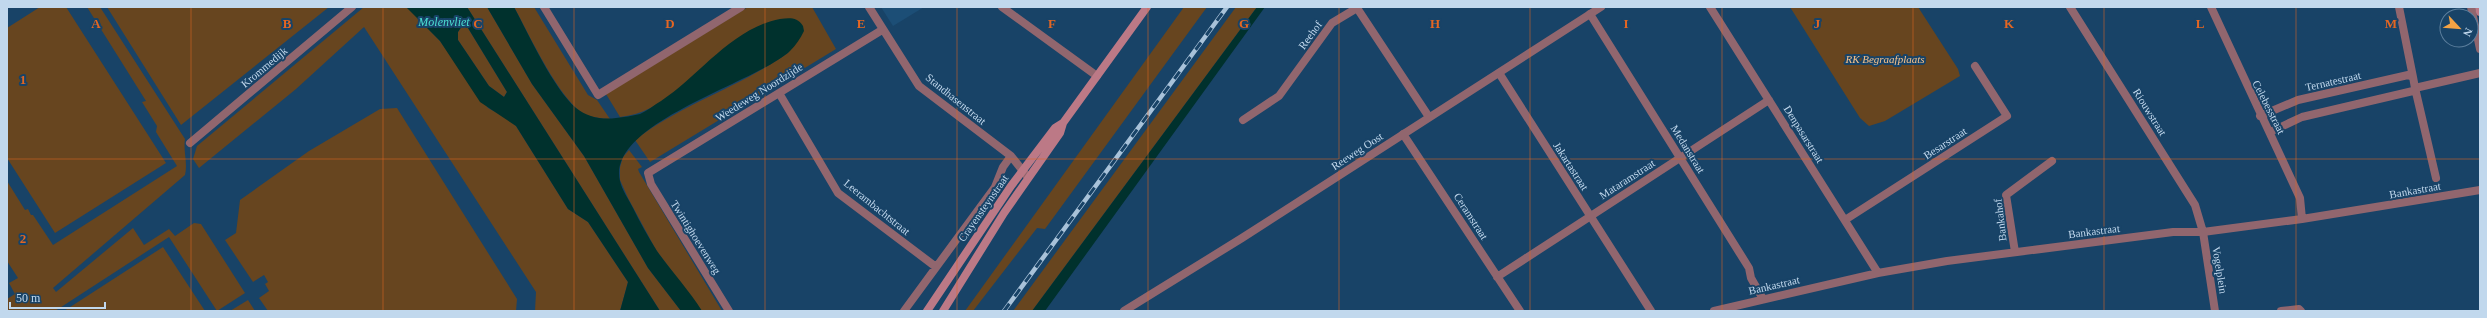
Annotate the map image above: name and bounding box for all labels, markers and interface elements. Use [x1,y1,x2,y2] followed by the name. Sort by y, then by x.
[2439,8,2479,48] north arrow
[417,15,470,29] water label: Molenvliet
[91,16,101,31] text: A
[283,16,292,31] text: B
[473,16,483,31] text: C
[665,16,675,31] text: D
[857,16,865,31] text: E
[1048,16,1056,31] text: F
[1239,16,1249,31] text: G
[1430,16,1440,31] text: H
[1623,16,1629,31] text: I
[1814,16,1821,31] text: J
[2004,16,2015,31] text: K
[2196,16,2205,31] text: L
[2385,16,2397,31] text: M
[1296,18,1324,51] street label: Reehof
[2461,26,2475,39] text: N
[239,44,290,90] street label: Krommedijk
[1844,53,1925,65] park label: RK Begraafplaats
[713,60,805,124] street label: Weedeweg Noordzijde
[2304,69,2362,93] street label: Ternatestraat
[923,71,989,127] street label: Standhasenstraat
[20,72,26,87] text: 1
[2250,78,2288,136] street label: Celebesstraat
[2131,86,2169,138] street label: Riouwstraat
[1782,103,1826,165] street label: Denpasarstraat
[1669,123,1707,175] street label: Medanstraat
[1921,125,1969,161] street label: Besarstraat
[1329,130,1385,172] street label: Reeweg Oost
[1551,140,1591,192] street label: Jakartastraat
[1597,157,1657,201] street label: Mataramstraat
[955,172,1011,244] street label: Crayensteynstraat
[842,177,912,237] street label: Leerambachtstraat
[2388,180,2442,200] street label: Bankastraat
[1451,190,1491,242] street label: Ceramstraat
[669,198,724,276] street label: Twintighoevenweg
[1991,198,2009,242] street label: Bankahof
[2067,222,2121,240] street label: Bankastraat
[20,231,26,246] text: 2
[2210,246,2230,295] street label: Vogelplein
[1747,273,1801,297] street label: Bankastraat
[10,284,105,310] scale bar
[16,291,41,305] text: 50 m

